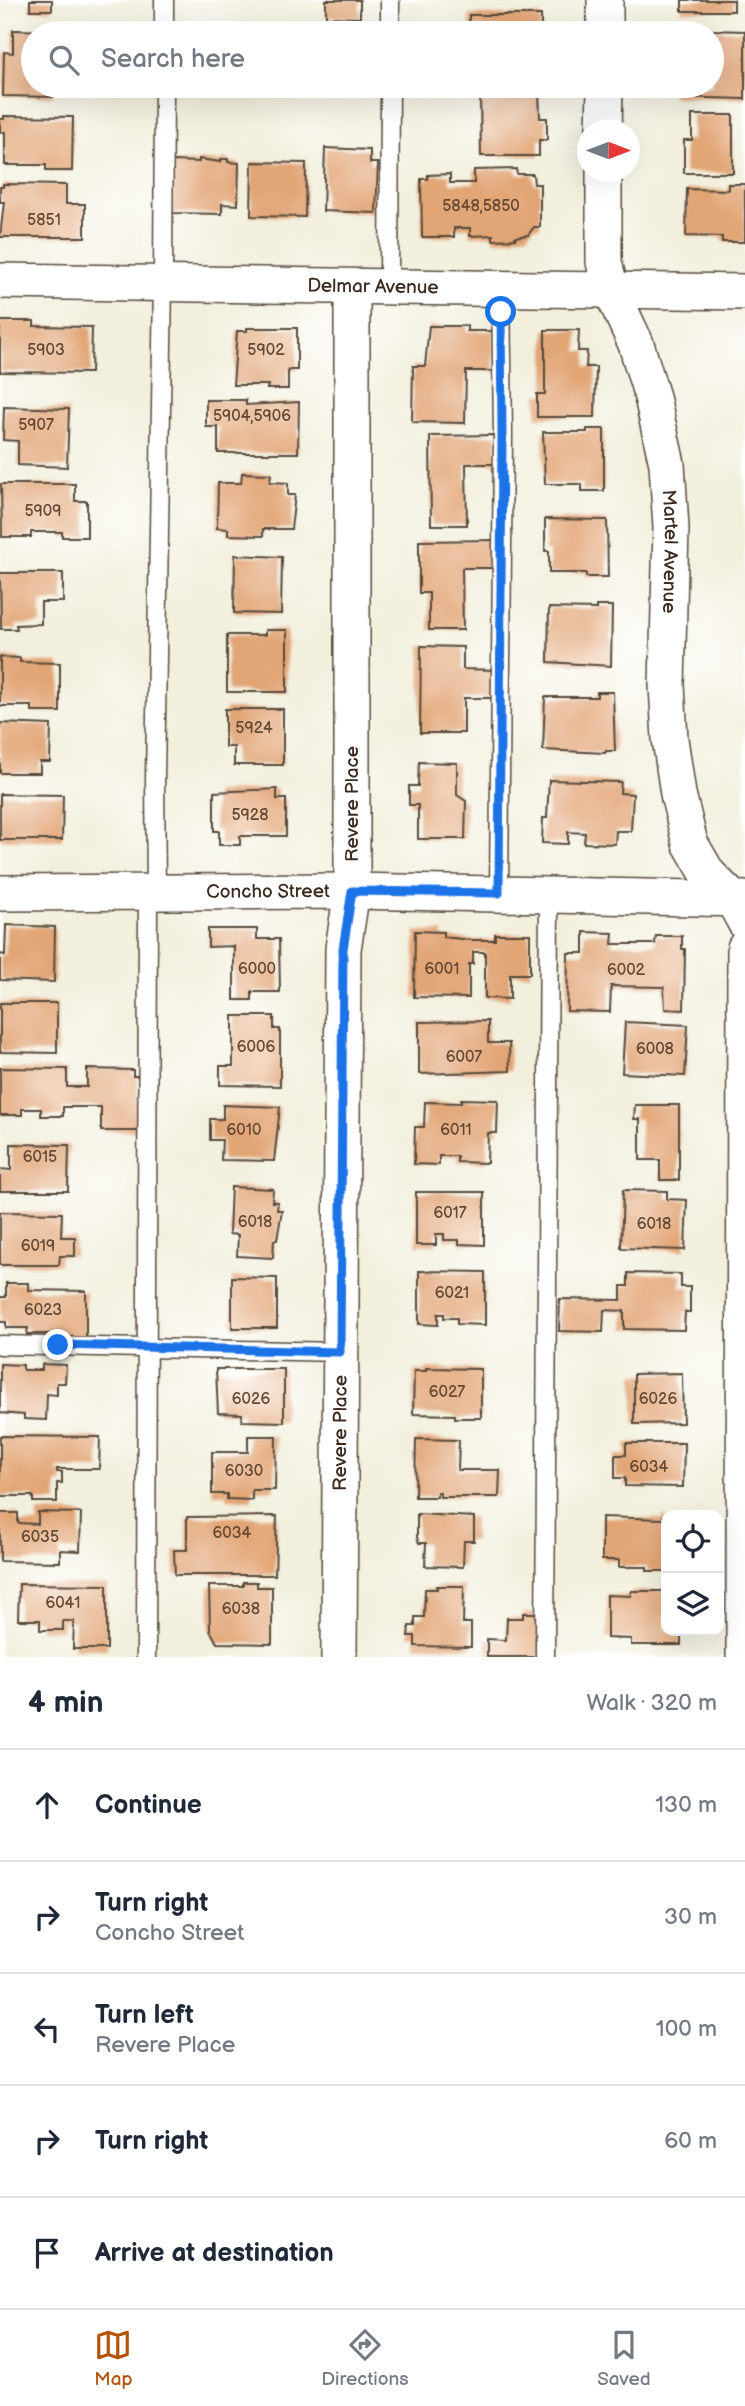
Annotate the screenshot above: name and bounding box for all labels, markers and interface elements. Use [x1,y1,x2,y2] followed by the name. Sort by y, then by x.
[21,21,724,98] search box
[45,41,83,79] icon: search
[101,44,245,75] text: Search here
[577,119,640,182] north arrow
[442,197,520,216] house number: 5848,5850
[27,211,61,230] house number: 5851
[307,274,439,299] street label: Delmar Avenue
[485,296,516,327] route start
[27,341,65,360] house number: 5903
[247,341,285,360] house number: 5902
[213,407,291,426] house number: 5904,5906
[18,416,54,435] house number: 5907
[657,489,683,614] street label: Martel Avenue
[24,502,62,521] house number: 5909
[235,719,273,738] house number: 5924
[341,746,364,862] street label: Revere Place
[231,806,269,825] house number: 5928
[206,880,330,903] street label: Concho Street
[238,960,276,979] house number: 6000
[425,960,459,979] house number: 6001
[607,961,646,980] house number: 6002
[237,1038,275,1057] house number: 6006
[636,1040,674,1059] house number: 6008
[446,1048,482,1067] house number: 6007
[227,1121,261,1140] house number: 6010
[440,1121,472,1140] house number: 6011
[23,1148,57,1167] house number: 6015
[433,1204,467,1223] house number: 6017
[238,1213,272,1232] house number: 6018
[637,1215,671,1234] house number: 6018
[21,1237,55,1256] house number: 6019
[435,1284,469,1303] house number: 6021
[24,1301,62,1320] house number: 6023
[42,1329,73,1360] route end
[328,1375,352,1491] street label: Revere Place
[429,1383,465,1402] house number: 6027
[232,1390,270,1409] house number: 6026
[639,1390,677,1409] house number: 6026
[630,1458,669,1477] house number: 6034
[225,1462,263,1481] house number: 6030
[661,1510,724,1636] map controls
[661,1510,724,1573] button: locate
[213,1524,252,1543] house number: 6034
[21,1528,59,1547] house number: 6035
[661,1573,724,1636] button: layers
[45,1594,81,1613] house number: 6041
[222,1600,260,1619] house number: 6038
[28,1685,103,1721] text: 4 min
[586,1689,717,1717] text: Walk · 320 m
[28,1786,66,1824] icon: ahead
[95,1790,202,1821] text: Continue
[655,1791,717,1819] text: 130 m
[95,1888,208,1919] text: Turn right
[28,1898,66,1936] icon: right
[664,1903,717,1931] text: 30 m
[95,1919,244,1947] text: Concho Street
[95,2000,194,2031] text: Turn left
[28,2010,66,2048] icon: left
[656,2015,717,2043] text: 100 m
[95,2031,235,2059] text: Revere Place
[28,2122,66,2160] icon: right
[95,2126,208,2157] text: Turn right
[664,2127,717,2155] text: 60 m
[28,2234,66,2272] icon: arrive
[95,2238,334,2269] text: Arrive at destination
[94,2326,133,2391] tab: Map
[321,2326,409,2391] tab: Directions
[597,2326,651,2391] tab: Saved

